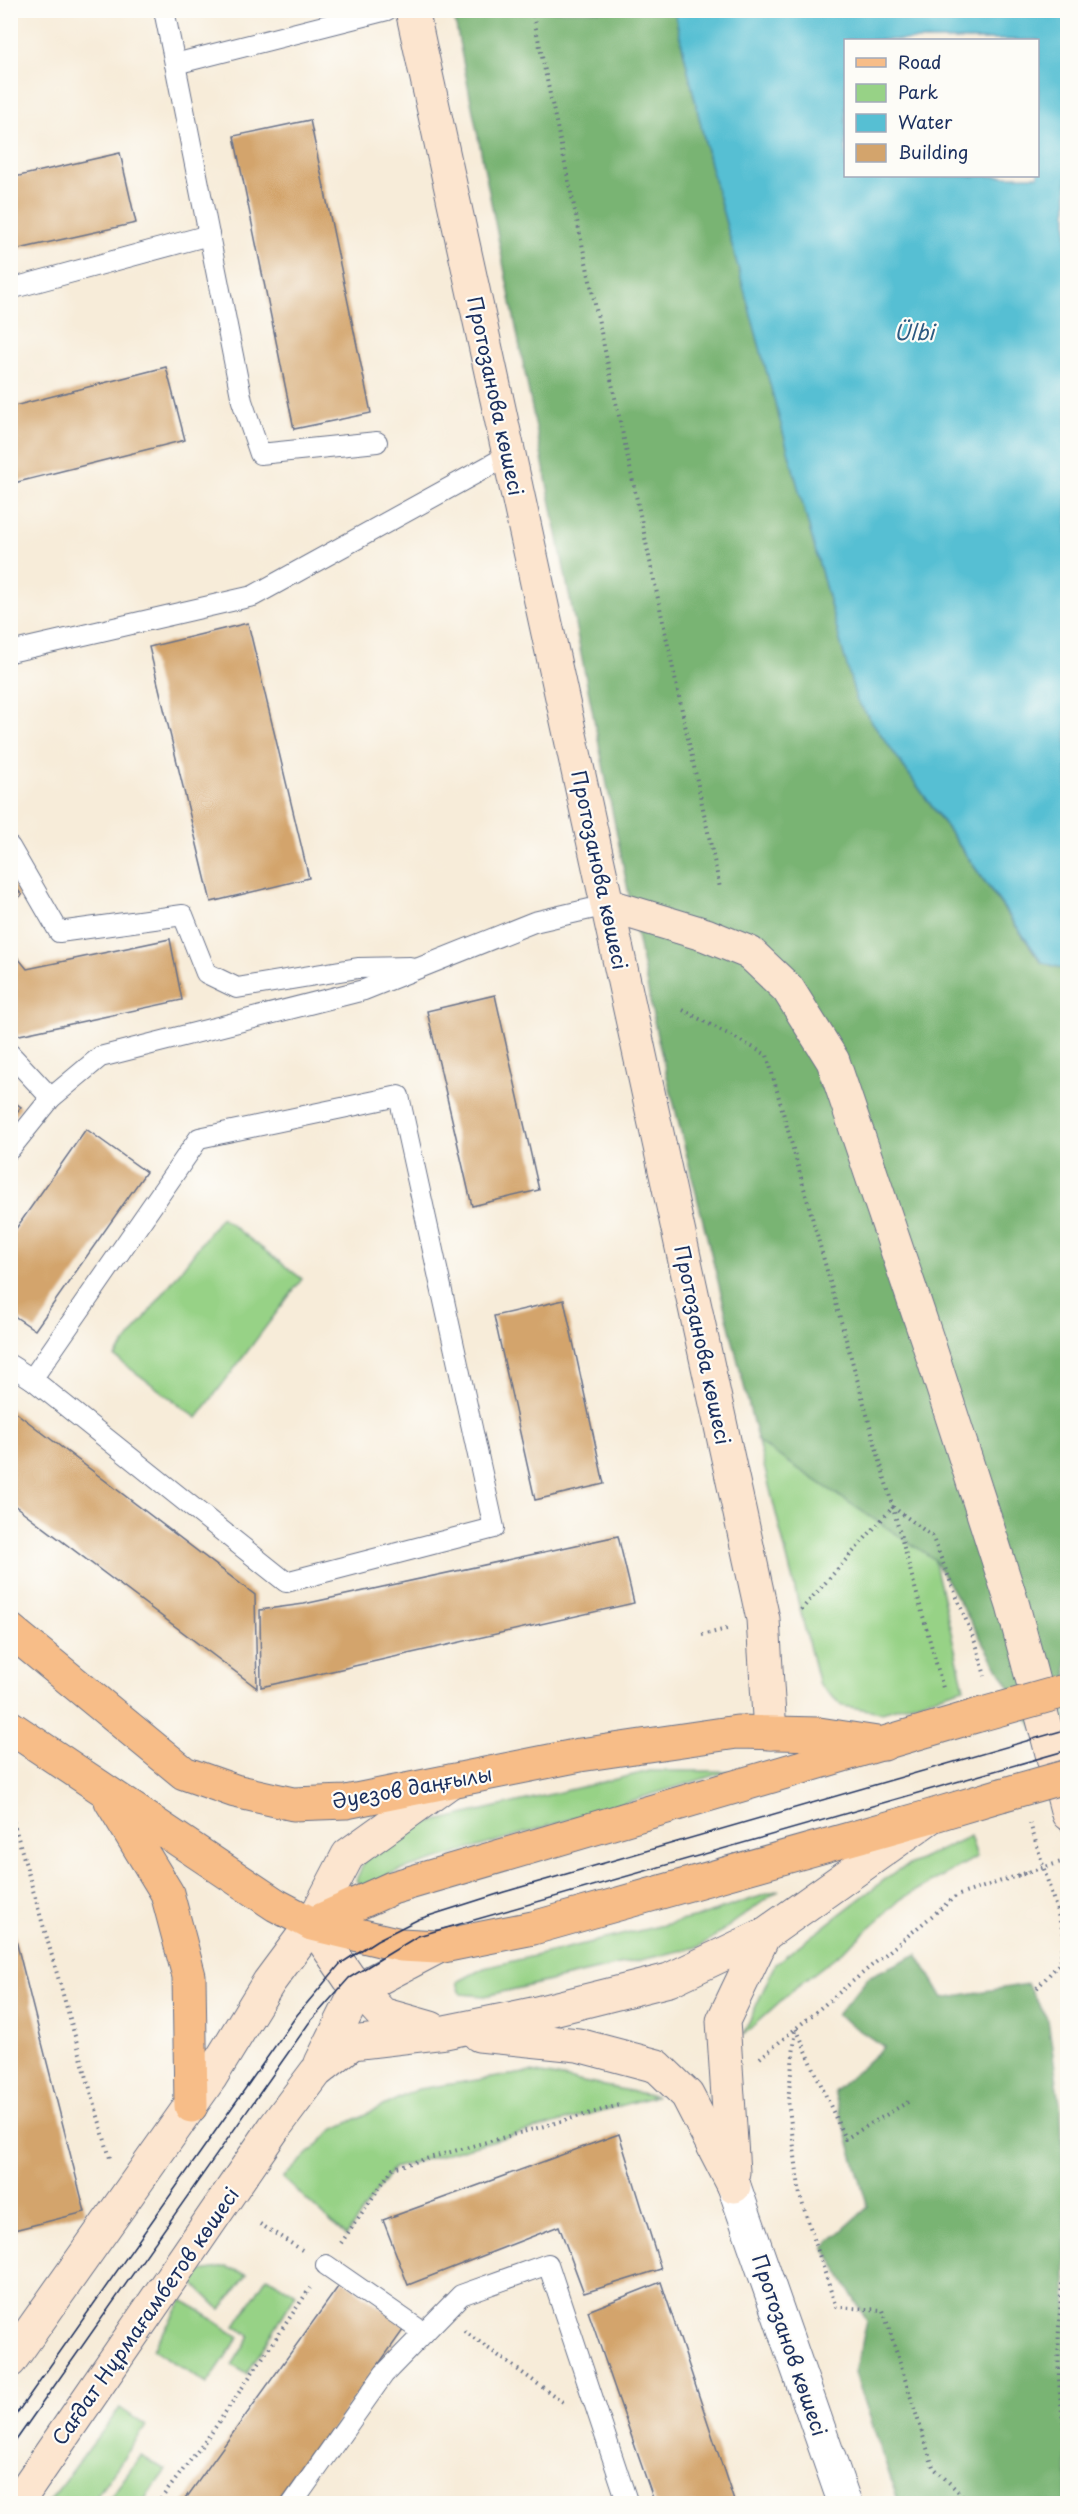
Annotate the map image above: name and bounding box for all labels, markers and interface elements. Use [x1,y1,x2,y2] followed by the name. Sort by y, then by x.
[844,39,1039,177] legend
[898,48,942,75] text: Road
[898,78,938,105] text: Park
[898,108,953,135] text: Water
[898,138,968,165] text: Building
[460,294,532,498] street label: Протозанова көшесі
[894,315,937,347] water label: Ülbi
[564,768,636,972] street label: Протозанова көшесі
[667,1243,739,1447] street label: Протозанова көшесі
[329,1758,495,1816] street label: Әуезов даңғылы
[44,2181,246,2451] street label: Сағдат Нұрмағамбетов көшесі
[745,2250,835,2440] street label: Протозанов көшесі

